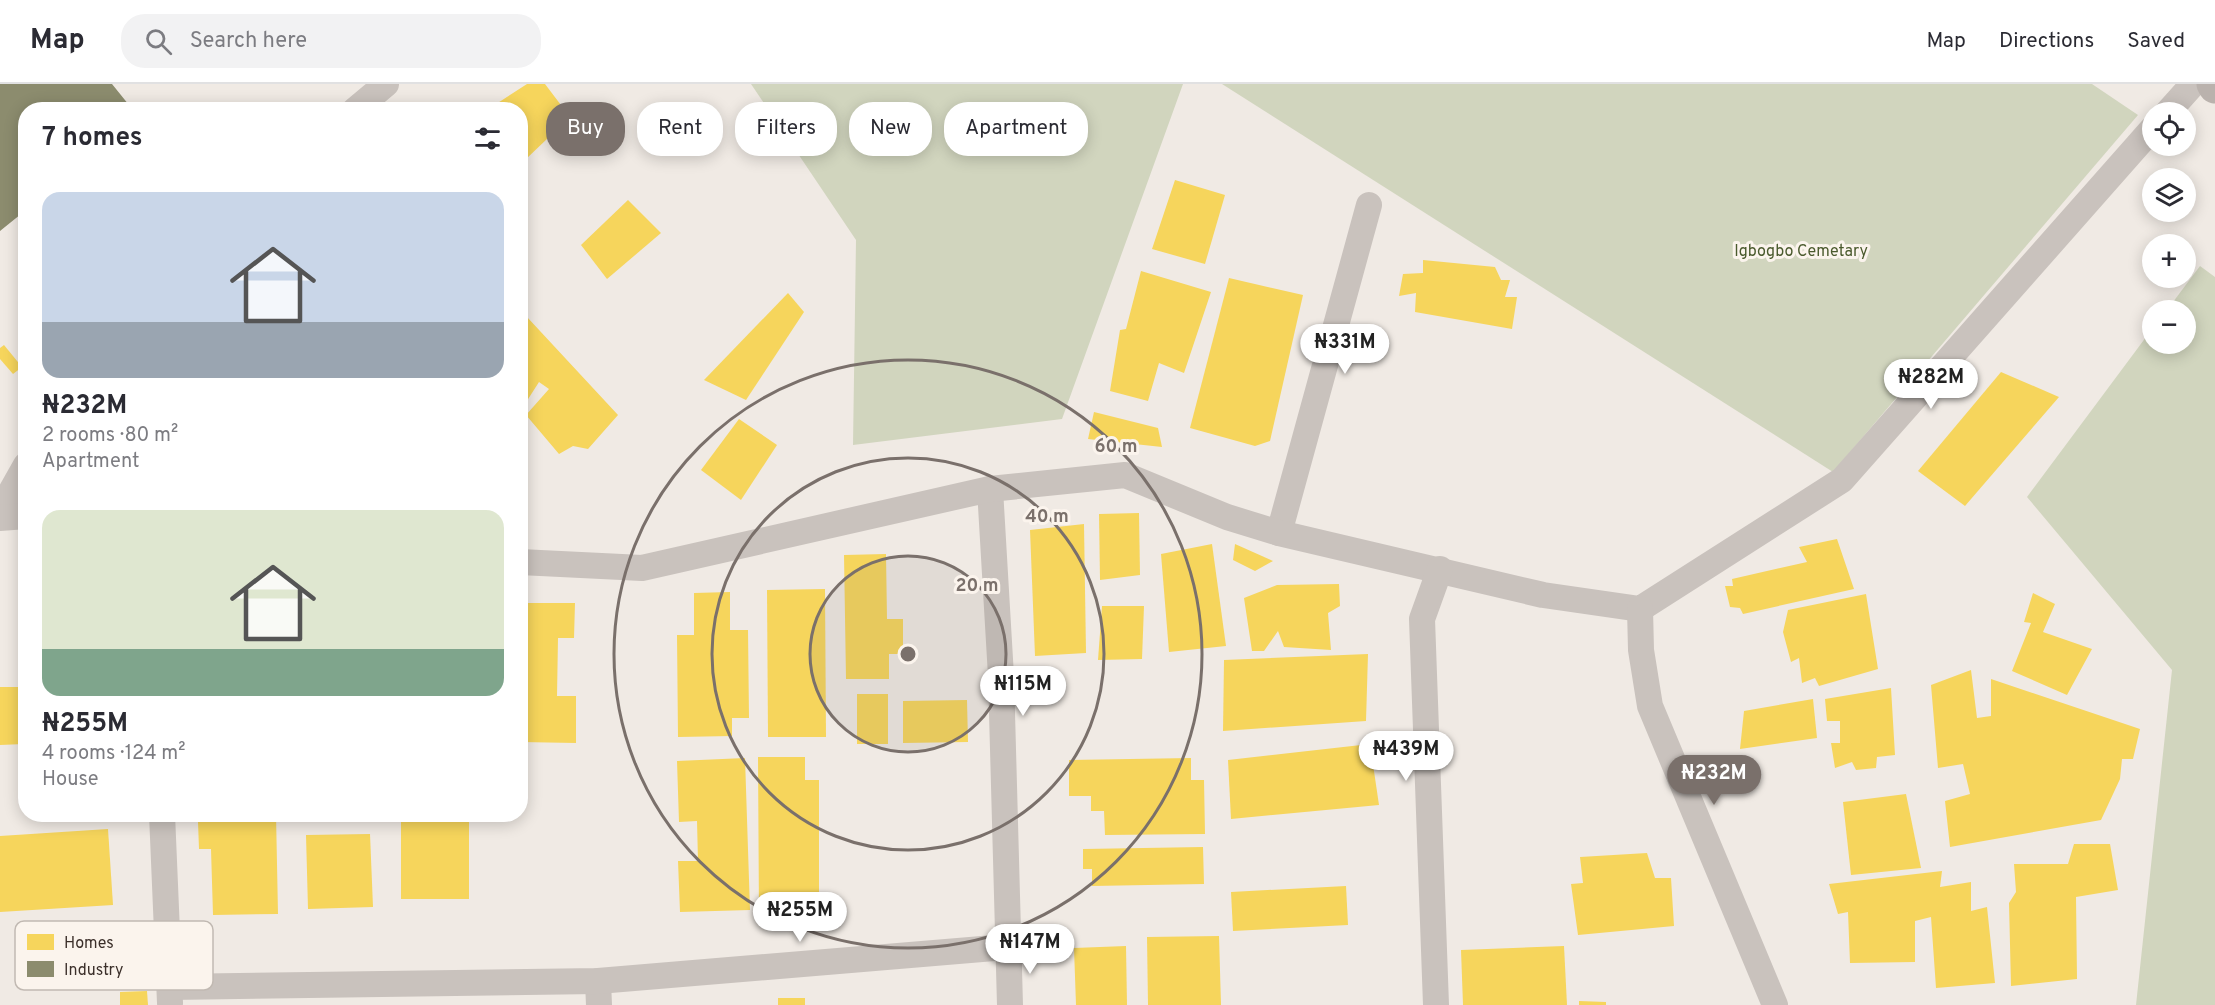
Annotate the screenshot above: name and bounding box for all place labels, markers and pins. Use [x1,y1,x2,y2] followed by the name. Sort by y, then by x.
[1303,324,1387,375] pin: ₦331M
[1889,359,1973,410] pin: ₦282M
[898,644,918,664] centre of rings
[981,666,1065,717] pin: ₦115M
[1364,731,1448,782] pin: ₦439M
[1672,755,1756,806] pin: ₦232M
[758,892,842,943] pin: ₦255M
[988,924,1072,975] pin: ₦147M

